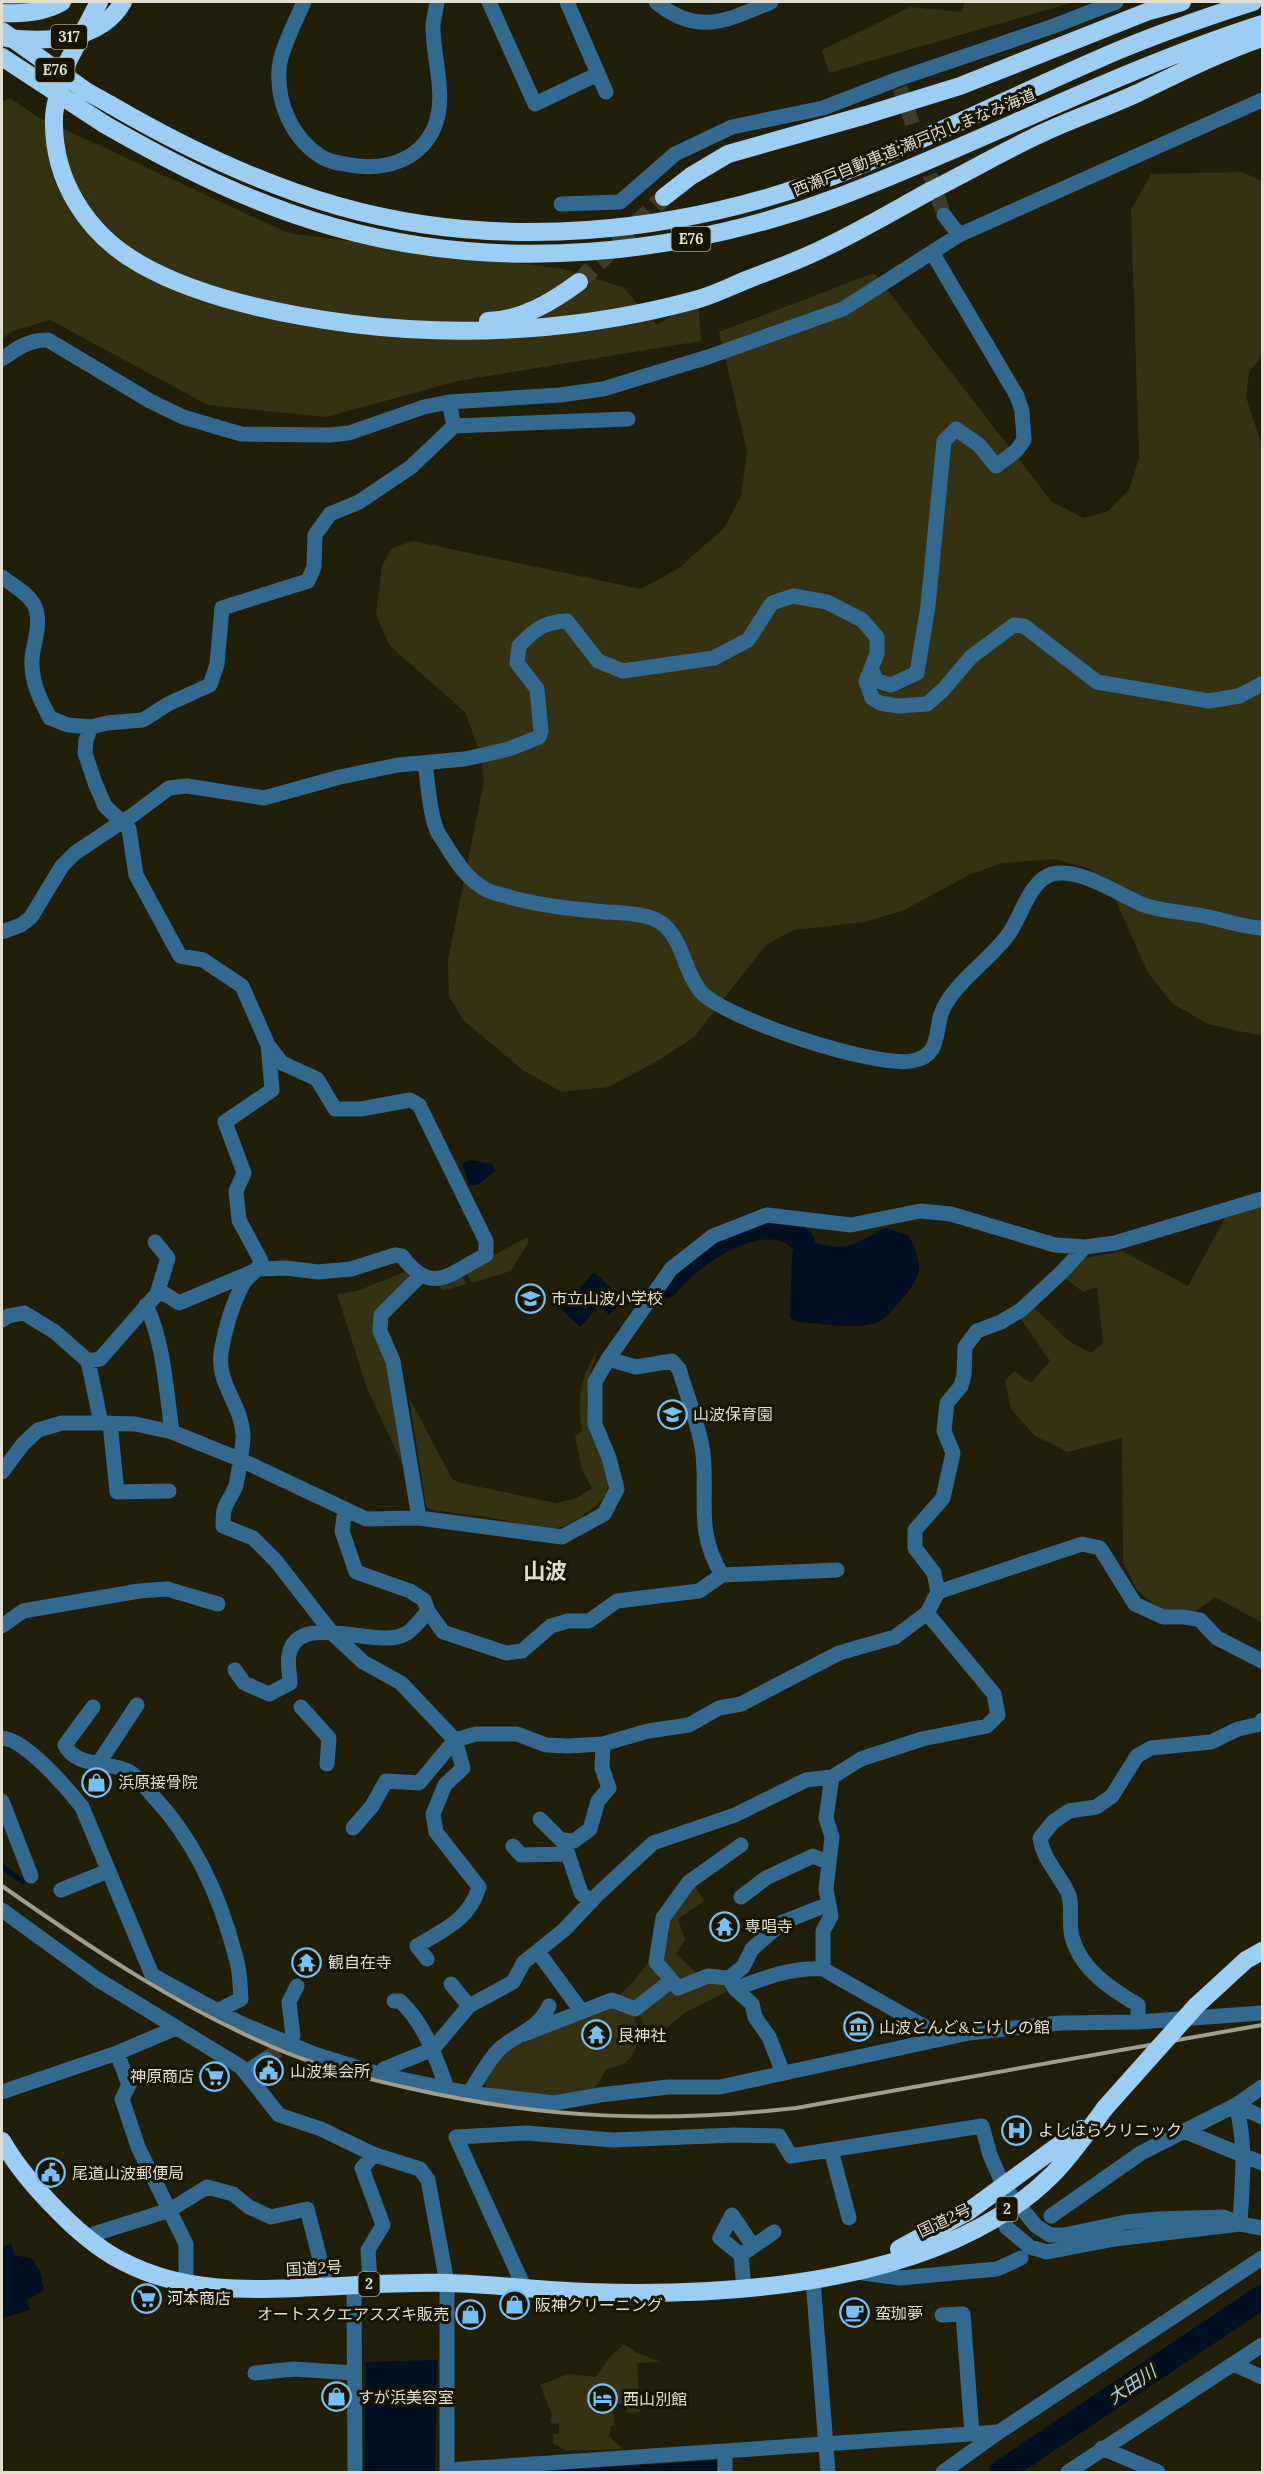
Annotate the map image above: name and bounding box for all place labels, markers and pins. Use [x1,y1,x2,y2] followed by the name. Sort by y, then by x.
[514,1282,546,1314] school or university icon: 市立山波小学校
[551,1288,663,1308] place label: 市立山波小学校
[656,1398,688,1430] school or university icon: 山波保育園
[693,1404,773,1424] place label: 山波保育園
[81,1766,113,1798] shop icon: 浜原接骨院
[118,1772,198,1792] place label: 浜原接骨院
[708,1910,740,1942] temple icon: 専唱寺
[745,1916,793,1936] place label: 専唱寺
[291,1946,323,1978] temple icon: 観自在寺
[328,1952,392,1972] place label: 観自在寺
[842,2011,874,2043] museum icon: 山波とんど&こけしの館
[879,2017,1050,2037] place label: 山波とんど&こけしの館
[581,2019,613,2051] temple icon: 艮神社
[618,2025,666,2045] place label: 艮神社
[253,2055,285,2087] public building icon: 山波集会所
[199,2060,231,2092] supermarket icon: 神原商店
[290,2061,370,2081] place label: 山波集会所
[130,2066,194,2086] place label: 神原商店
[1001,2114,1033,2146] hospital icon: よしはらクリニック
[1038,2120,1182,2140] place label: よしはらクリニック
[35,2157,67,2189] public building icon: 尾道山波郵便局
[72,2163,184,2183] place label: 尾道山波郵便局
[130,2282,162,2314] supermarket icon: 河本商店
[167,2288,231,2308] place label: 河本商店
[498,2289,530,2321] shop icon: 阪神クリーニング
[535,2295,663,2315] place label: 阪神クリーニング
[838,2297,870,2329] cafe icon: 蛮珈夢
[454,2298,486,2330] shop icon: オートスクエアスズキ販売
[875,2303,923,2323] place label: 蛮珈夢
[257,2304,449,2324] place label: オートスクエアスズキ販売
[321,2381,353,2413] shop icon: すが浜美容室
[586,2383,618,2415] hotel icon: 西山別館
[358,2387,454,2407] place label: すが浜美容室
[623,2389,687,2409] place label: 西山別館

